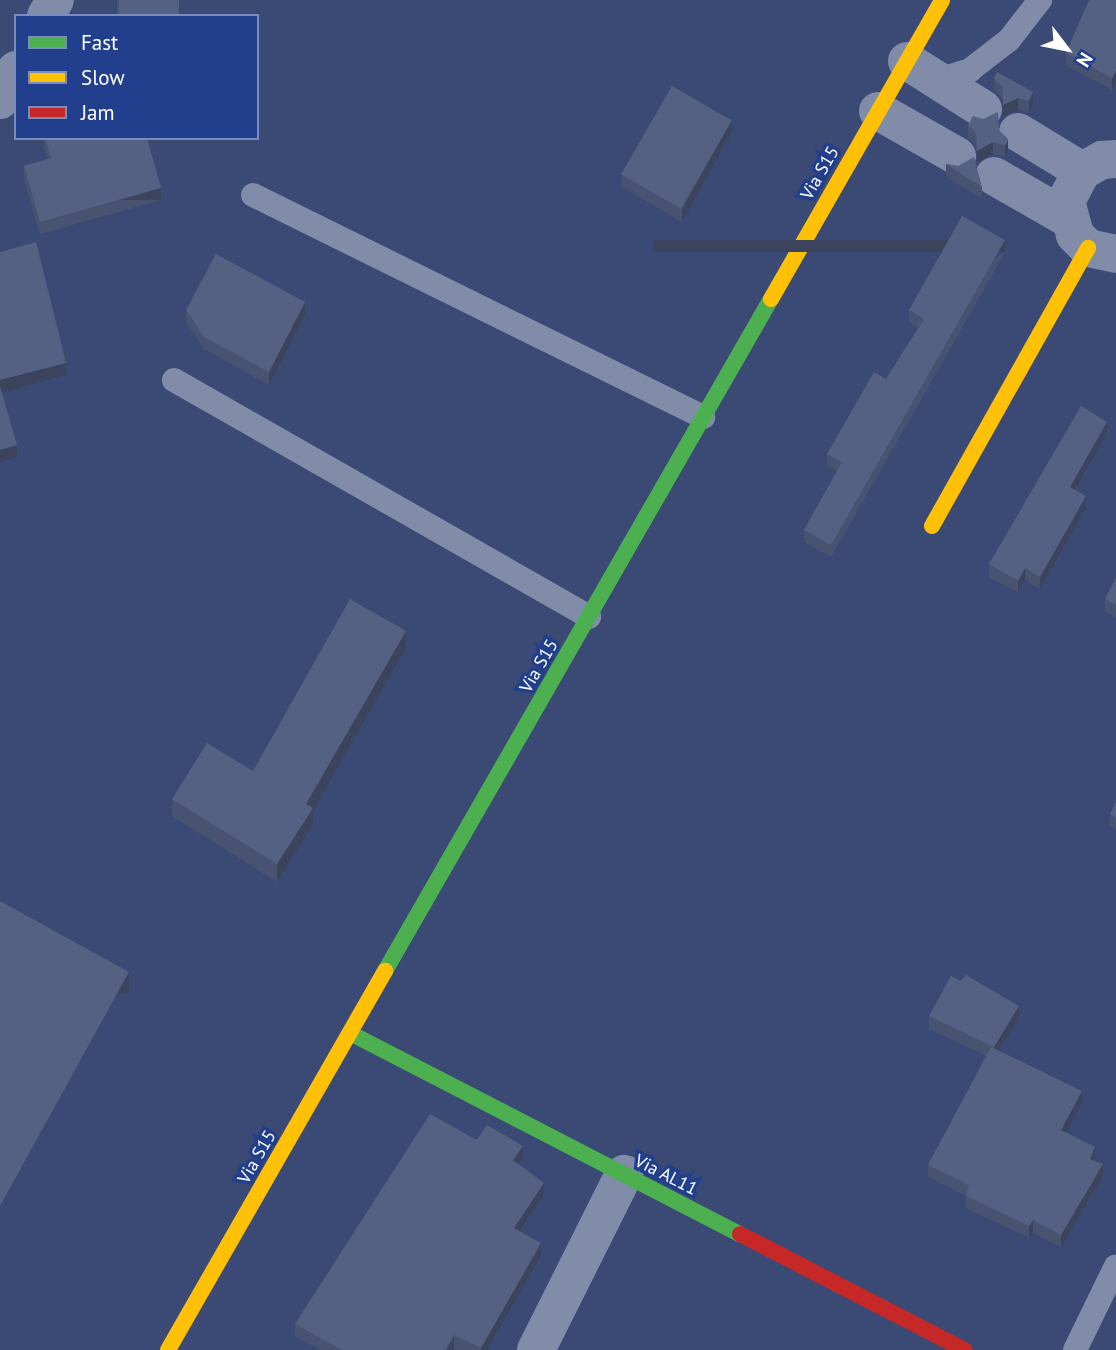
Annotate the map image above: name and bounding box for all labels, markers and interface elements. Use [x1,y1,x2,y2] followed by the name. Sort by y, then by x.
[14,14,259,140] legend
[1032,14,1102,84] north arrow
[81,29,118,56] text: Fast
[1071,48,1098,72] text: N
[81,64,125,91] text: Slow
[81,99,115,126] text: Jam
[796,143,844,203] street label: Via S15
[515,636,563,696] street label: Via S15
[233,1127,281,1187] street label: Via S15
[631,1150,701,1200] street label: Via AL11

